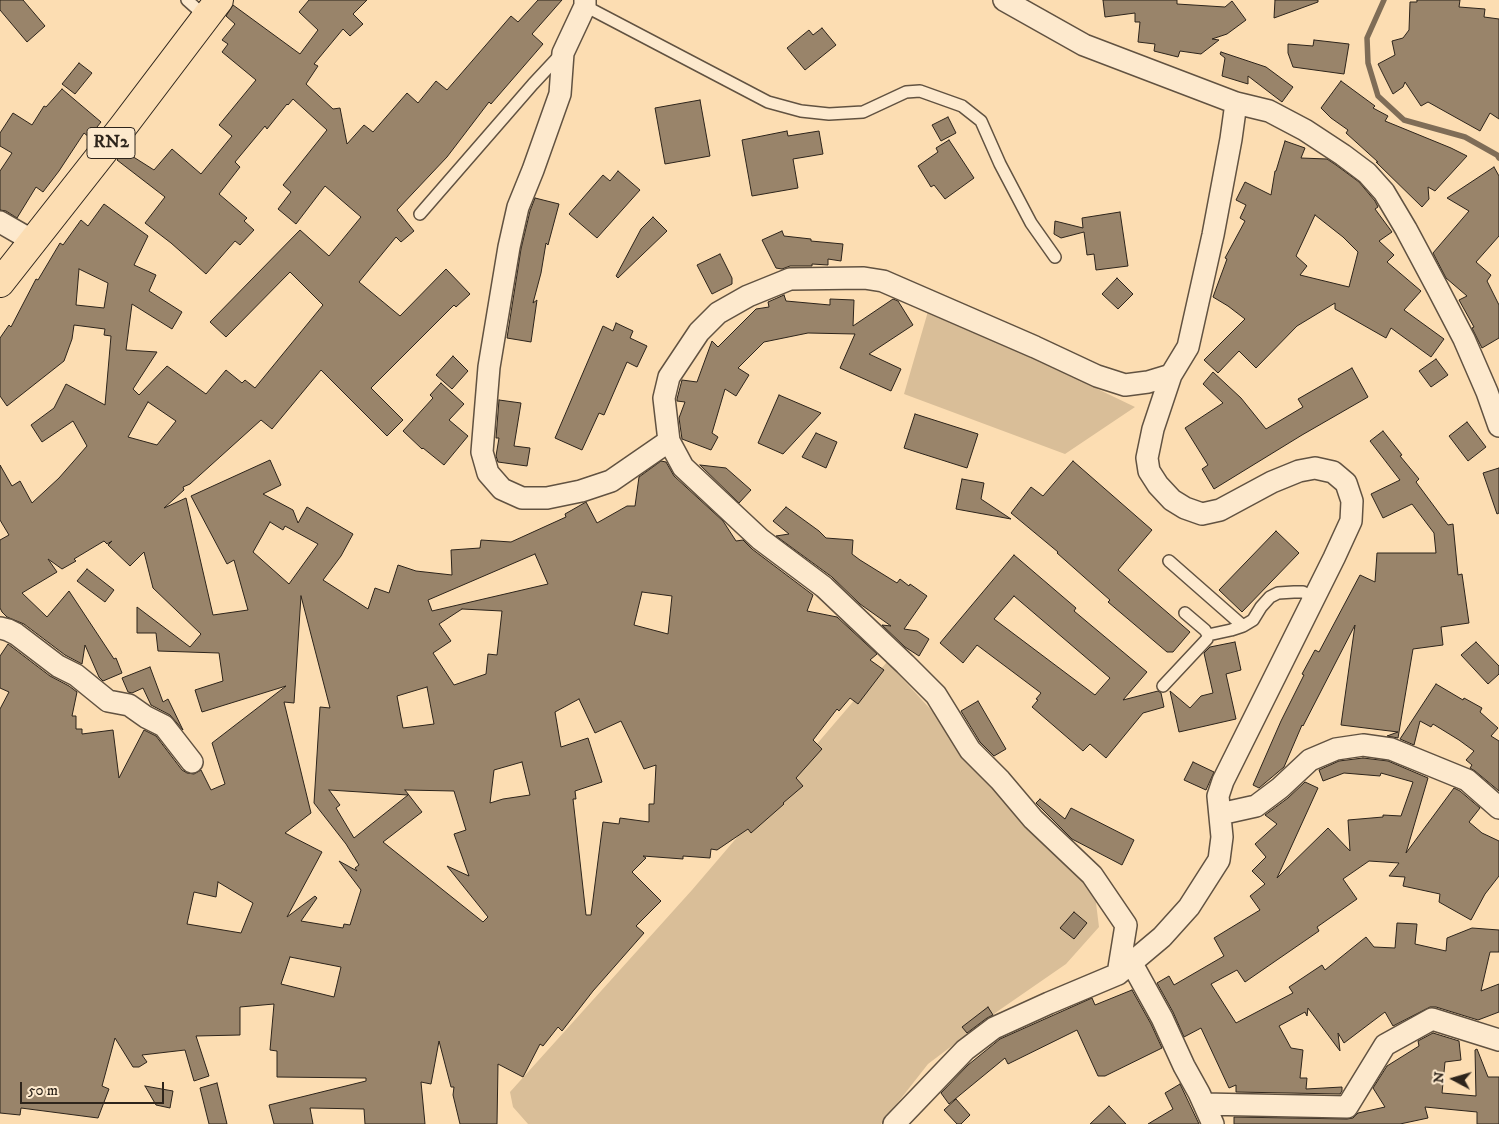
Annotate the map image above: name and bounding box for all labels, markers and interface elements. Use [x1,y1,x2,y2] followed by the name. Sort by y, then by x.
[87,128,135,158] road number: RN2
[1429,1054,1479,1104] north arrow
[1430,1071,1449,1084] text: N
[22,1072,166,1104] scale bar
[28,1081,58,1100] text: 50 m

